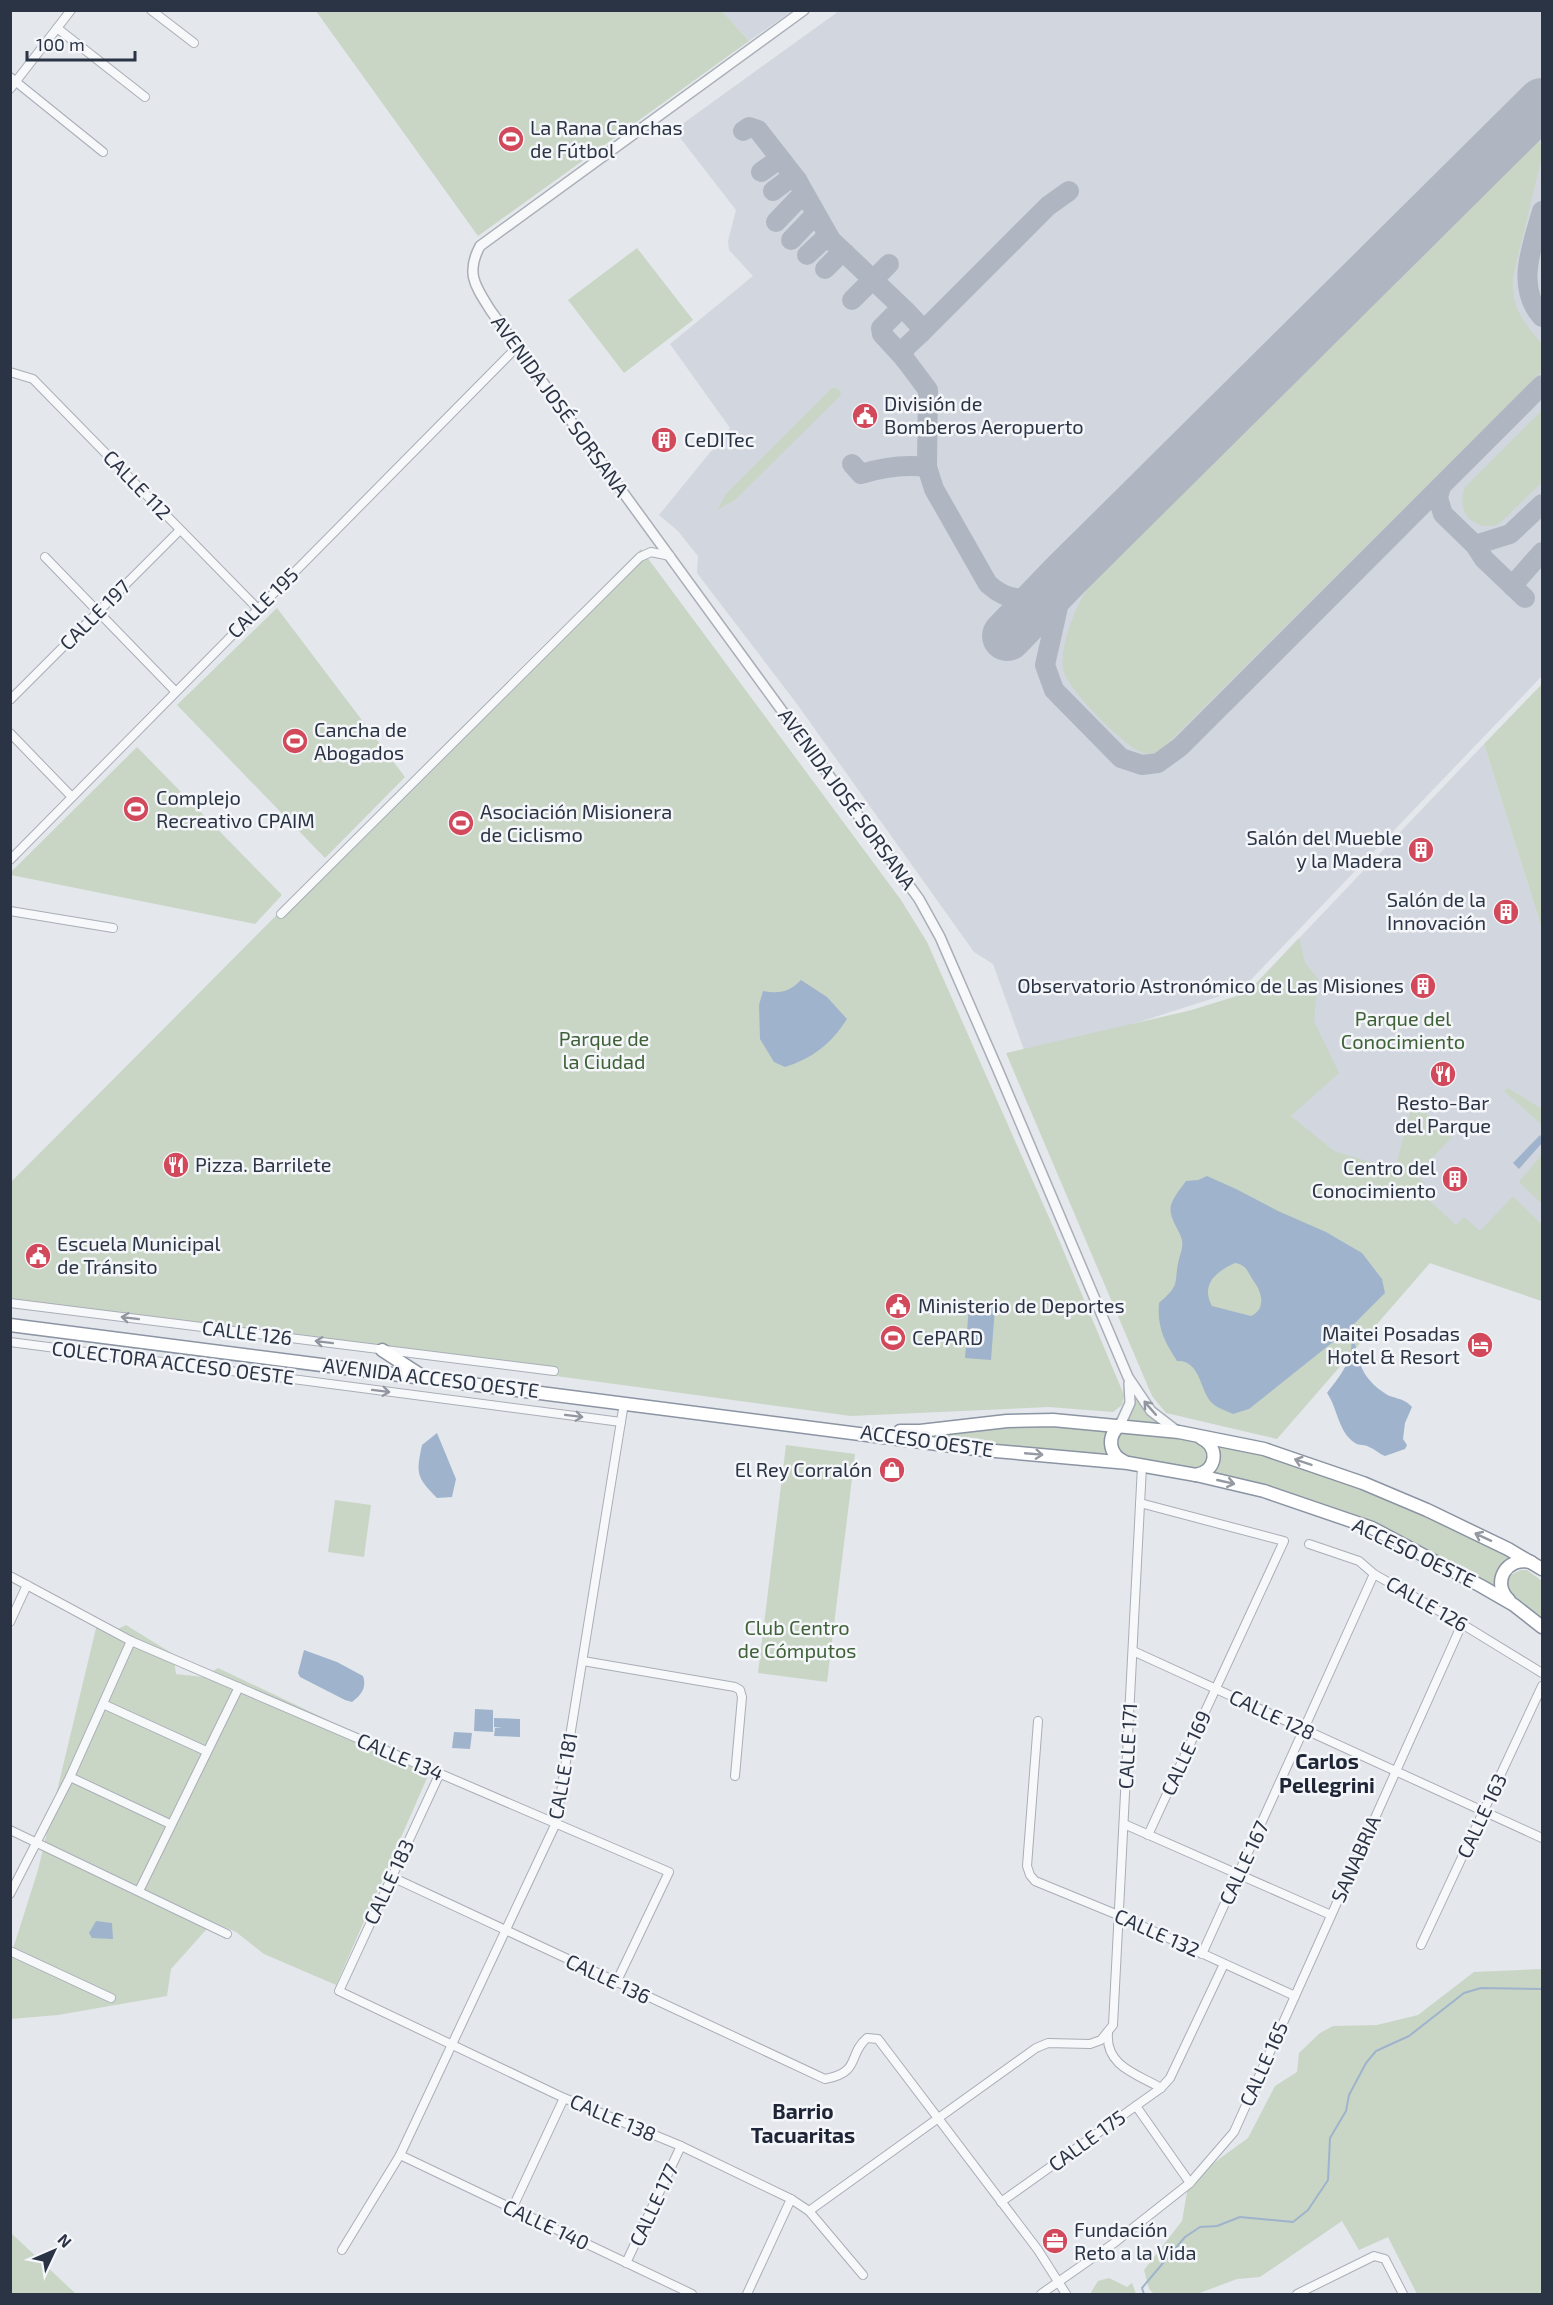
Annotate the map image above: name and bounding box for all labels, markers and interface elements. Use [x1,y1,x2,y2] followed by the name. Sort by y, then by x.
[27,24,135,62] scale bar
[36,33,85,55] text: 100 m
[530,115,683,162] place label: La Rana Canchas de Fútbol
[496,124,526,154] sports icon: La Rana Canchas de Fútbol
[487,310,635,501] street label: AVENIDA JOSÉ SORSANA
[884,391,1084,438] place label: División de Bomberos Aeropuerto
[850,401,880,431] public building icon: División de Bomberos Aeropuerto
[649,425,679,455] building icon: CeDITec
[684,427,755,451] place label: CeDITec
[99,445,177,524] street label: CALLE 112
[222,562,303,643] street label: CALLE 195
[54,574,134,654] street label: CALLE 197
[774,703,922,894] street label: AVENIDA JOSÉ SORSANA
[314,717,407,764] place label: Cancha de Abogados
[280,726,310,756] sports icon: Cancha de Abogados
[156,785,315,832] place label: Complejo Recreativo CPAIM
[121,794,151,824] sports icon: Complejo Recreativo CPAIM
[480,799,672,846] place label: Asociación Misionera de Ciclismo
[446,808,476,838] sports icon: Asociación Misionera de Ciclismo
[1247,825,1402,872] place label: Salón del Mueble y la Madera
[1406,835,1436,865] building icon: Salón del Mueble y la Madera
[1387,887,1486,934] place label: Salón de la Innovación
[1491,897,1521,927] building icon: Salón de la Innovación
[1408,971,1438,1001] building icon: Observatorio Astronómico de Las Misiones
[1017,973,1404,997] place label: Observatorio Astronómico de Las Misiones
[1341,1006,1465,1053] park label: Parque del Conocimiento
[559,1026,649,1073] park label: Parque de la Ciudad
[1428,1059,1458,1089] restaurant icon: Resto-Bar del Parque
[1395,1090,1491,1137] place label: Resto-Bar del Parque
[161,1150,191,1180] restaurant icon: Pizza. Barrilete
[195,1152,332,1176] place label: Pizza. Barrilete
[1312,1155,1436,1202] place label: Centro del Conocimiento
[1440,1164,1470,1194] building icon: Centro del Conocimiento
[57,1231,220,1278] place label: Escuela Municipal de Tránsito
[23,1241,53,1271] public building icon: Escuela Municipal de Tránsito
[883,1291,913,1321] public building icon: Ministerio de Deportes
[918,1293,1125,1317] place label: Ministerio de Deportes
[121,1312,141,1323] one-way arrow
[201,1315,294,1349] street label: CALLE 126
[1322,1321,1460,1368] place label: Maitei Posadas Hotel & Resort
[878,1323,908,1353] sports icon: CePARD
[912,1325,983,1349] place label: CePARD
[1465,1330,1495,1360] hotel icon: Maitei Posadas Hotel & Resort
[51,1335,296,1389] street label: COLECTORA ACCESO OESTE
[314,1337,334,1348] one-way arrow
[322,1352,540,1402] street label: AVENIDA ACCESO OESTE
[370,1385,390,1396] one-way arrow
[1143,1401,1157,1416] one-way arrow
[564,1411,584,1422] one-way arrow
[859,1419,995,1461] street label: ACCESO OESTE
[1023,1449,1043,1460] one-way arrow
[877,1455,907,1485] shop icon: El Rey Corralón
[1294,1456,1313,1467] one-way arrow
[735,1457,872,1481] place label: El Rey Corralón
[1216,1477,1236,1488] one-way arrow
[1349,1512,1480,1592] street label: ACCESO OESTE
[1474,1530,1492,1542] one-way arrow
[1382,1570,1473,1636] street label: CALLE 126
[737,1615,857,1662] park label: Club Centro de Cómputos
[1226,1684,1319,1744] street label: CALLE 128
[1113,1702,1141,1790] street label: CALLE 171
[1155,1706,1215,1799] street label: CALLE 169
[354,1727,447,1785] street label: CALLE 134
[543,1730,581,1821] street label: CALLE 181
[1279,1748,1375,1797] district label: Carlos Pellegrini
[1451,1769,1511,1862] street label: CALLE 163
[1325,1811,1385,1906] street label: SANABRIA
[1213,1817,1273,1908] street label: CALLE 167
[358,1835,418,1928] street label: CALLE 183
[1111,1903,1204,1961] street label: CALLE 132
[562,1948,655,2008] street label: CALLE 136
[1234,2018,1292,2110] street label: CALLE 165
[567,2088,660,2146] street label: CALLE 138
[751,2098,855,2147] district label: Barrio Tacuaritas
[1043,2104,1129,2176] street label: CALLE 175
[624,2159,683,2250] street label: CALLE 177
[499,2194,593,2254] street label: CALLE 140
[1074,2217,1196,2264] place label: Fundación Reto a la Vida
[24,2221,84,2281] north arrow
[1040,2226,1070,2256] office icon: Fundación Reto a la Vida
[54,2229,76,2251] text: N

